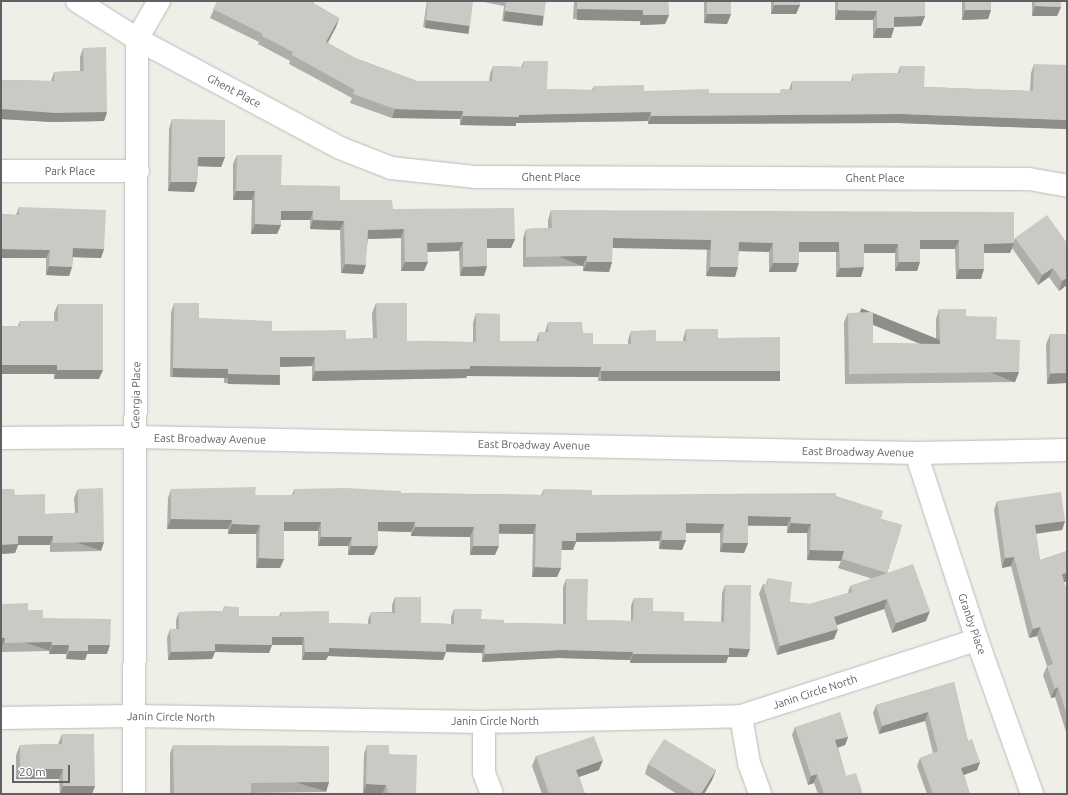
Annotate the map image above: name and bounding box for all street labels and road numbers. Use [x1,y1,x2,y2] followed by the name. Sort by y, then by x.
[205,71,263,111] street label: Ghent Place
[45,164,95,178] street label: Park Place
[521,170,581,184] street label: Ghent Place
[845,171,905,185] street label: Ghent Place
[129,361,143,429] street label: Georgia Place
[154,431,266,447] street label: East Broadway Avenue
[478,437,590,453] street label: East Broadway Avenue
[802,444,914,460] street label: East Broadway Avenue
[955,592,989,656] street label: Granby Place
[771,672,859,712] street label: Janin Circle North
[127,710,215,724] street label: Janin Circle North
[451,714,539,728] street label: Janin Circle North

